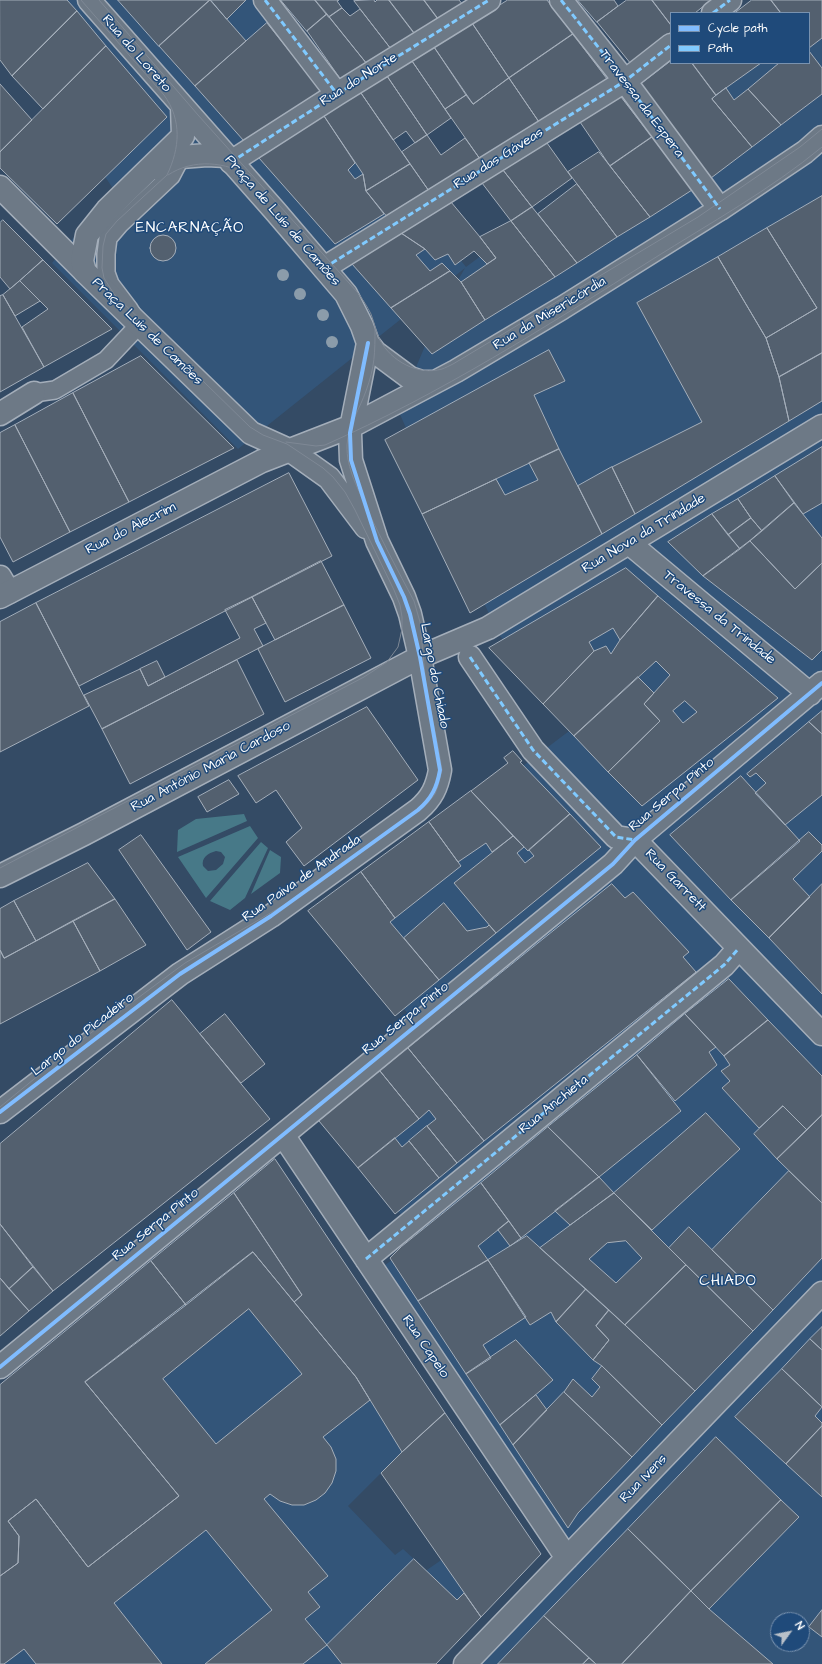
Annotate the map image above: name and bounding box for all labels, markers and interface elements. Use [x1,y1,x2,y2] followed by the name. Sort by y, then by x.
[98,12,174,96] street label: Rua do Loreto
[670,12,810,64] legend
[708,20,767,37] text: Cycle path
[708,40,733,57] text: Path
[595,47,687,161] street label: Travessa da Espera
[317,50,401,110] street label: Rua do Norte
[451,125,547,193] street label: Rua das Gáveas
[221,152,343,290] street label: Praça de Luís de Camões
[136,220,244,238] district label: ENCARNAÇÃO
[490,274,610,354] street label: Rua da Misericórdia
[88,275,206,389] street label: Praça Luís de Camões
[579,490,709,578] street label: Rua Nova da Trindade
[83,499,179,559] street label: Rua do Alecrim
[659,568,779,668] street label: Travessa da Trindade
[416,622,452,730] street label: Largo do Chiado
[129,718,293,816] street label: Rua António Maria Cardoso
[626,754,718,836] street label: Rua Serpa Pinto
[240,832,364,926] street label: Rua Paiva de Andrada
[641,846,709,916] street label: Rua Garrett
[359,979,453,1059] street label: Rua Serpa Pinto
[28,990,138,1080] street label: Largo do Picadeiro
[516,1072,592,1138] street label: Rua Anchieta
[109,1185,203,1265] street label: Rua Serpa Pinto
[699,1273,757,1291] district label: CHIADO
[398,1312,452,1382] street label: Rua Capelo
[617,1451,671,1507] street label: Rua Ivens
[770,1612,810,1652] north arrow
[791,1619,808,1633] text: N

